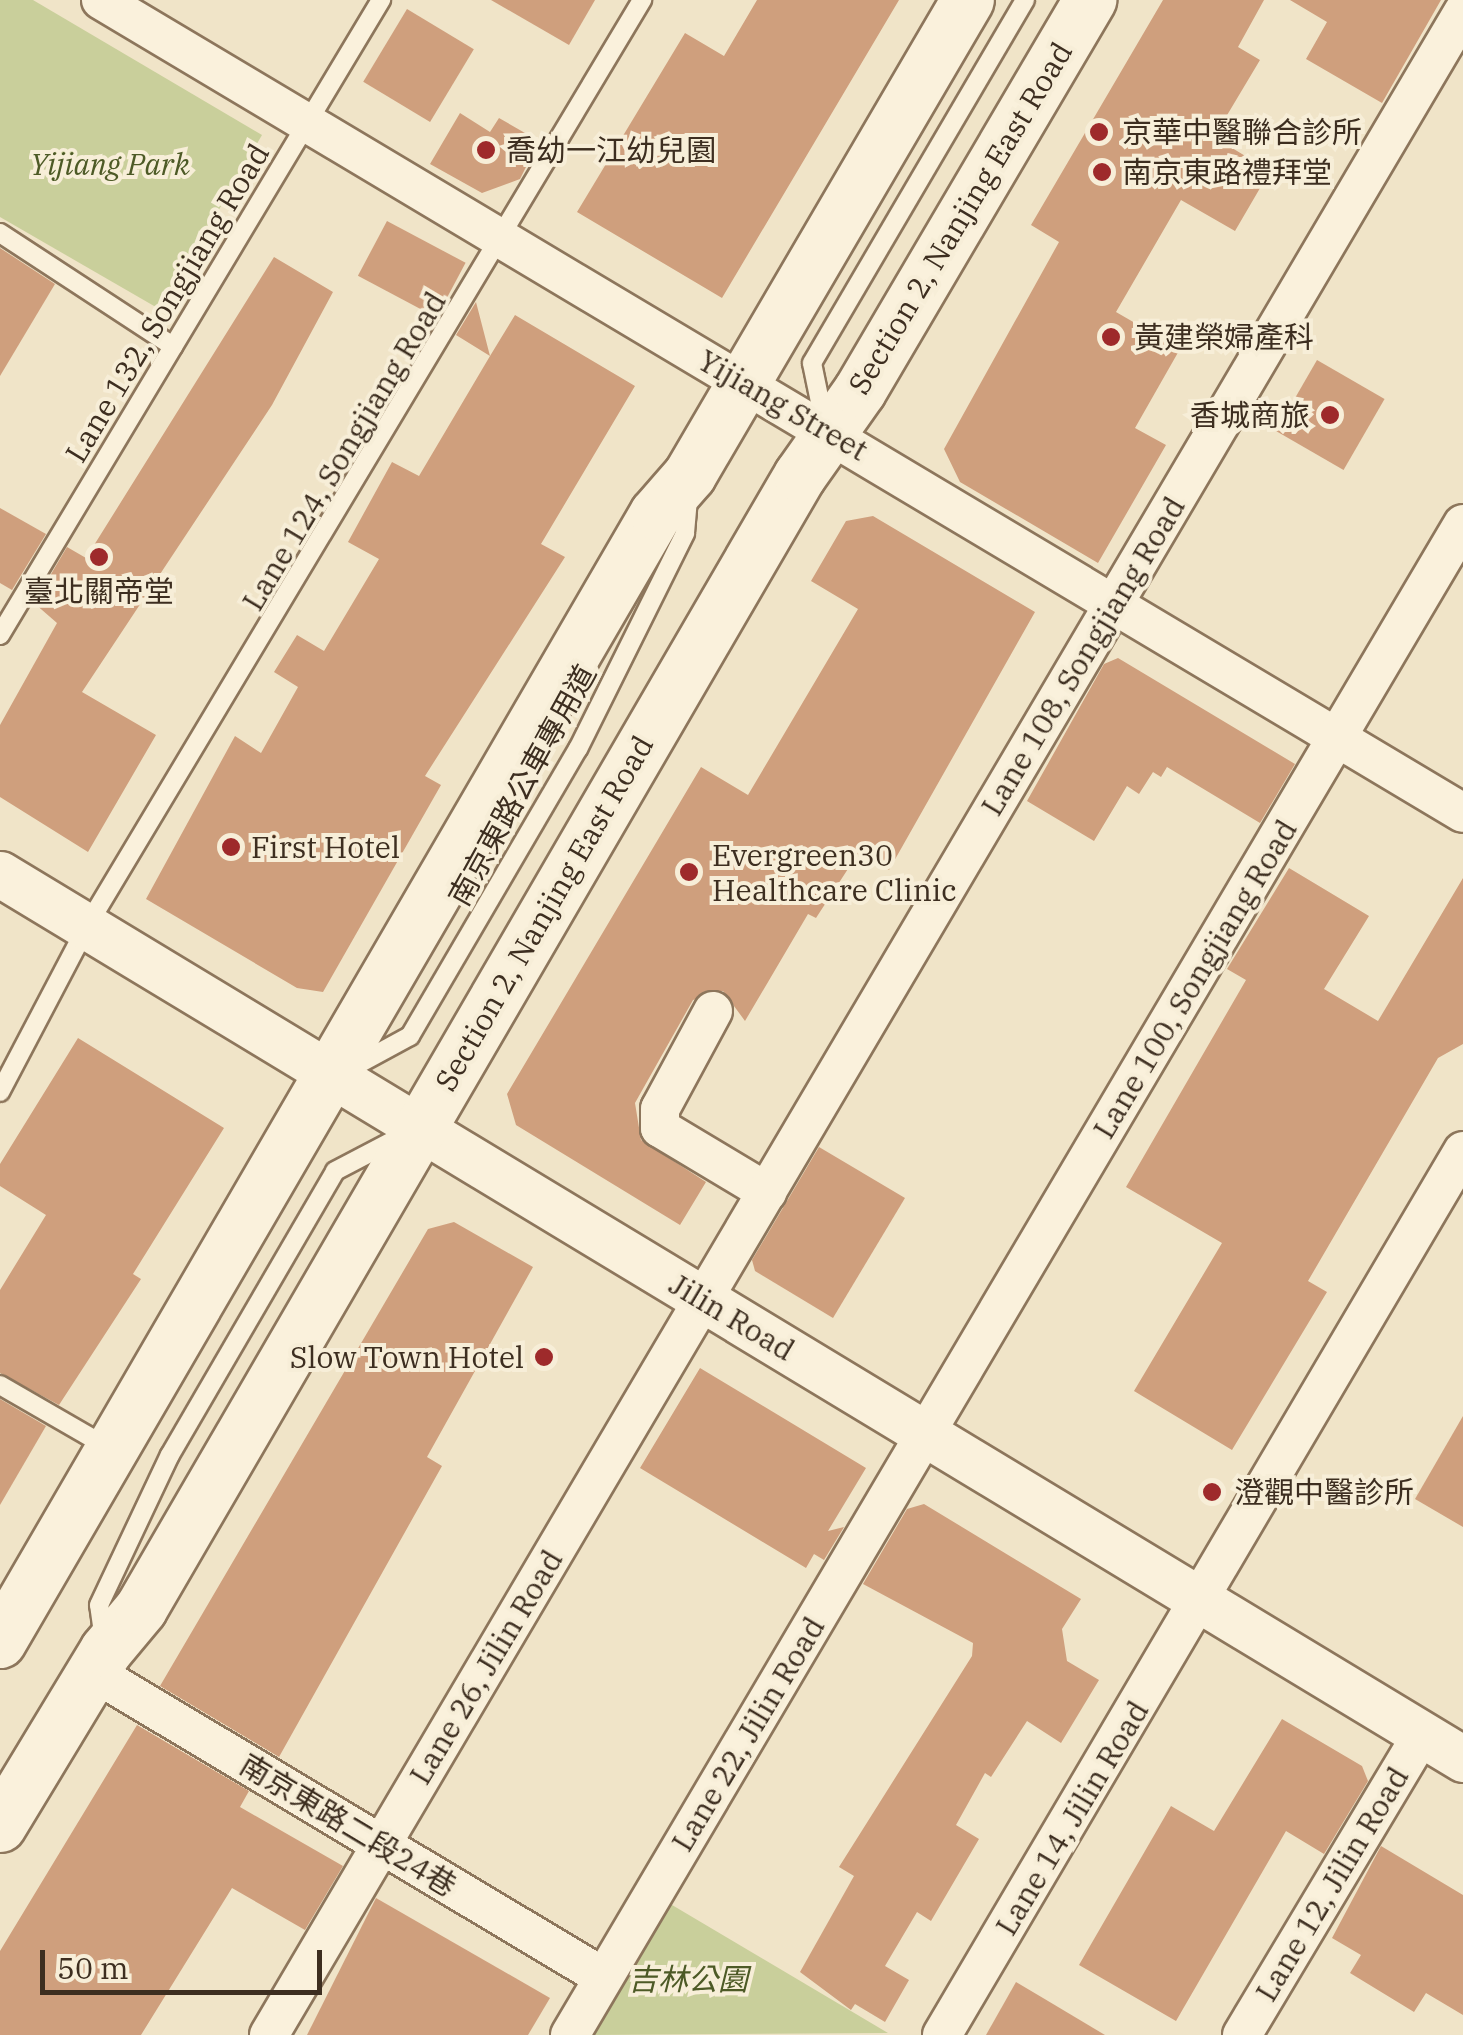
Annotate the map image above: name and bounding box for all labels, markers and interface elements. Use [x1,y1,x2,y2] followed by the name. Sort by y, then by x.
[840,36,1080,400] street label: Section 2, Nanjing East Road
[1122,114,1362,150] place label: 京華中醫聯合診所
[1086,119,1112,145] marker: 京華中醫聯合診所
[506,132,716,168] place label: 喬幼一江幼兒園
[58,137,276,469] street label: Lane 132, Songjiang Road
[475,139,497,161] marker: 喬幼一江幼兒園
[30,146,190,182] park label: Yijiang Park
[1122,154,1332,190] place label: 南京東路禮拜堂
[1091,161,1113,183] marker: 南京東路禮拜堂
[235,285,453,617] street label: Lane 124, Songjiang Road
[1134,319,1314,355] place label: 黃建榮婦產科
[1098,324,1124,350] marker: 黃建榮婦產科
[692,342,874,468] street label: Yijiang Street
[1190,397,1310,433] place label: 香城商旅
[1319,404,1341,426] marker: 香城商旅
[974,490,1192,822] street label: Lane 108, Songjiang Road
[88,546,110,568] marker: 臺北關帝堂
[24,573,174,609] place label: 臺北關帝堂
[441,658,603,912] street label: 南京東路公車專用道
[427,729,661,1097] street label: Section 2, Nanjing East Road
[1086,813,1304,1145] street label: Lane 100, Songjiang Road
[251,829,400,865] place label: First Hotel
[220,836,242,858] marker: First Hotel
[712,837,957,908] place label: Evergreen30 Healthcare Clinic
[676,859,702,885] marker: Evergreen30 Healthcare Clinic
[663,1266,801,1368] street label: Jilin Road
[290,1339,524,1375] place label: Slow Town Hotel
[533,1346,555,1368] marker: Slow Town Hotel
[1234,1474,1414,1510] place label: 澄觀中醫診所
[1199,1479,1225,1505] marker: 澄觀中醫診所
[402,1543,570,1791] street label: Lane 26, Jilin Road
[664,1610,832,1858] street label: Lane 22, Jilin Road
[988,1694,1156,1942] street label: Lane 14, Jilin Road
[233,1746,463,1904] street label: 南京東路二段24巷
[1248,1760,1416,2008] street label: Lane 12, Jilin Road
[45,1930,328,1992] scale bar
[57,1948,129,1987] text: 50 m
[628,1961,748,1997] park label: 吉林公園

